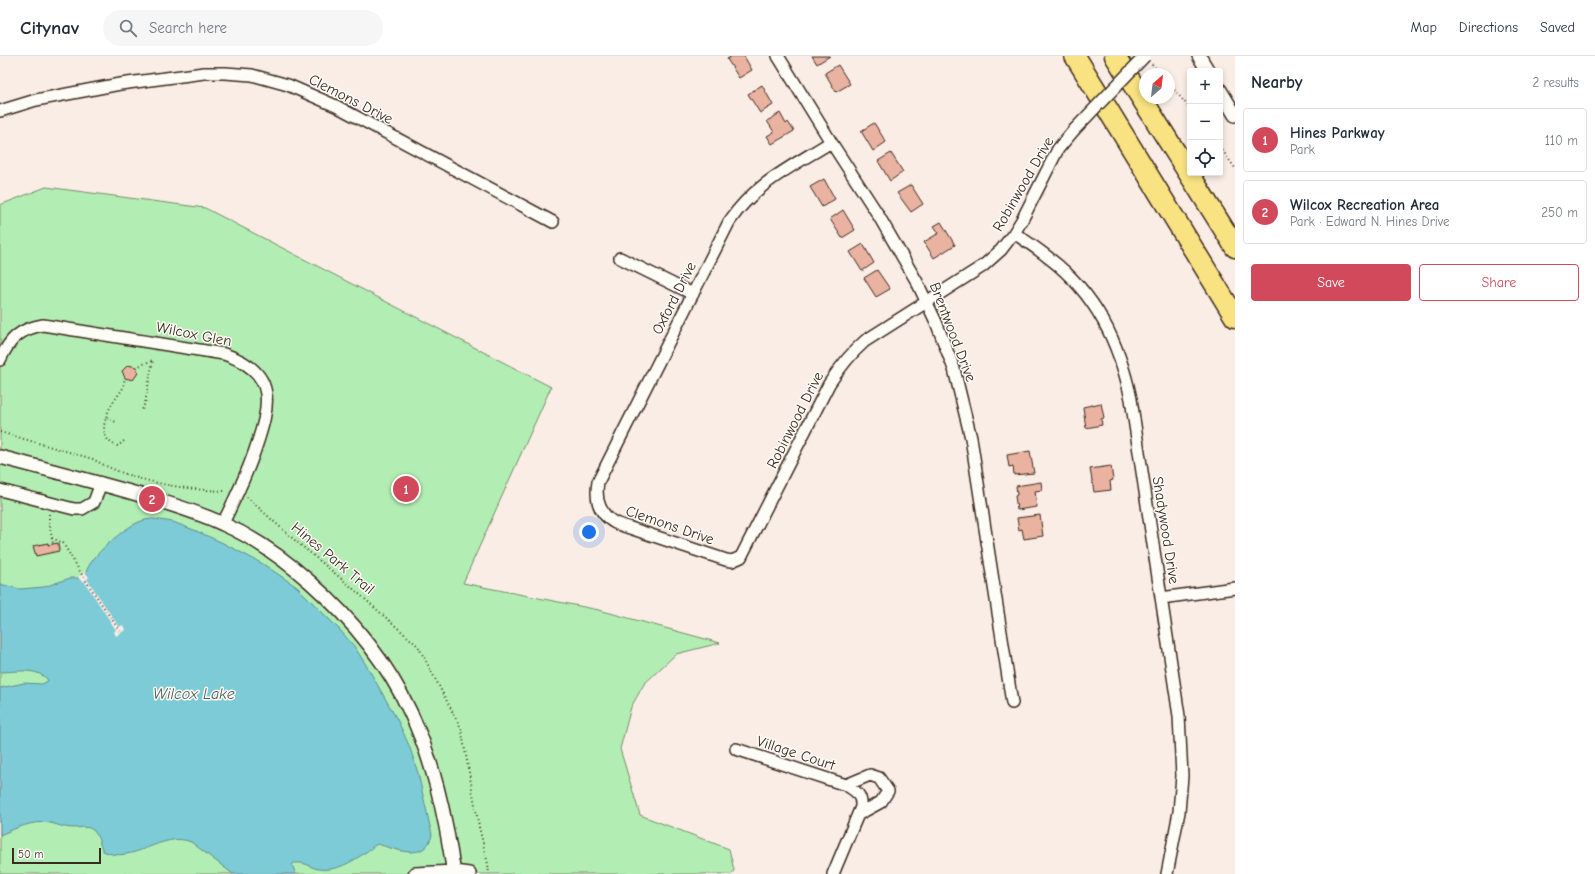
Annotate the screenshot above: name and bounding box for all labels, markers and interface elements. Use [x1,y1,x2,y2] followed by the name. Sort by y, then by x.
[103,10,383,46] search box
[20,17,79,39] text: Citynav
[117,17,139,39] icon: search
[149,19,227,37] text: Search here
[1410,19,1437,36] text: Map
[1459,19,1518,36] text: Directions
[1540,19,1575,36] text: Saved
[1139,68,1175,104] north arrow
[1187,68,1223,176] map controls
[1187,68,1223,104] button: +
[306,70,397,128] street label: Clemons Drive
[1251,73,1302,92] text: Nearby
[1532,75,1579,90] text: 2 results
[1187,104,1223,140] button: −
[1290,124,1385,142] text: Hines Parkway
[989,133,1058,235] street label: Robinwood Drive
[1262,133,1268,148] text: 1
[1545,133,1578,148] text: 110 m
[1187,140,1223,176] button: locate
[1290,142,1315,157] text: Park
[1290,196,1439,214] text: Wilcox Recreation Area
[1262,205,1268,220] text: 2
[1541,205,1578,220] text: 250 m
[1290,214,1450,229] text: Park · Edward N. Hines Drive
[648,258,700,337] street label: Oxford Drive
[1251,264,1411,301] button: Save
[1419,264,1579,301] button: Share
[926,280,980,385] street label: Brentwood Drive
[155,318,233,350] street label: Wilcox Glen
[763,368,827,471] street label: Robinwood Drive
[393,474,419,504] pin: 1
[1149,475,1183,585] street label: Shadywood Drive
[139,484,165,514] pin: 2
[623,501,717,549] street label: Clemons Drive
[288,518,378,598] street label: Hines Park Trail
[579,522,599,542] your location
[153,685,235,703] water label: Wilcox Lake
[755,732,838,774] street label: Village Court
[12,846,101,865] scale bar
[18,848,43,861] text: 50 m

